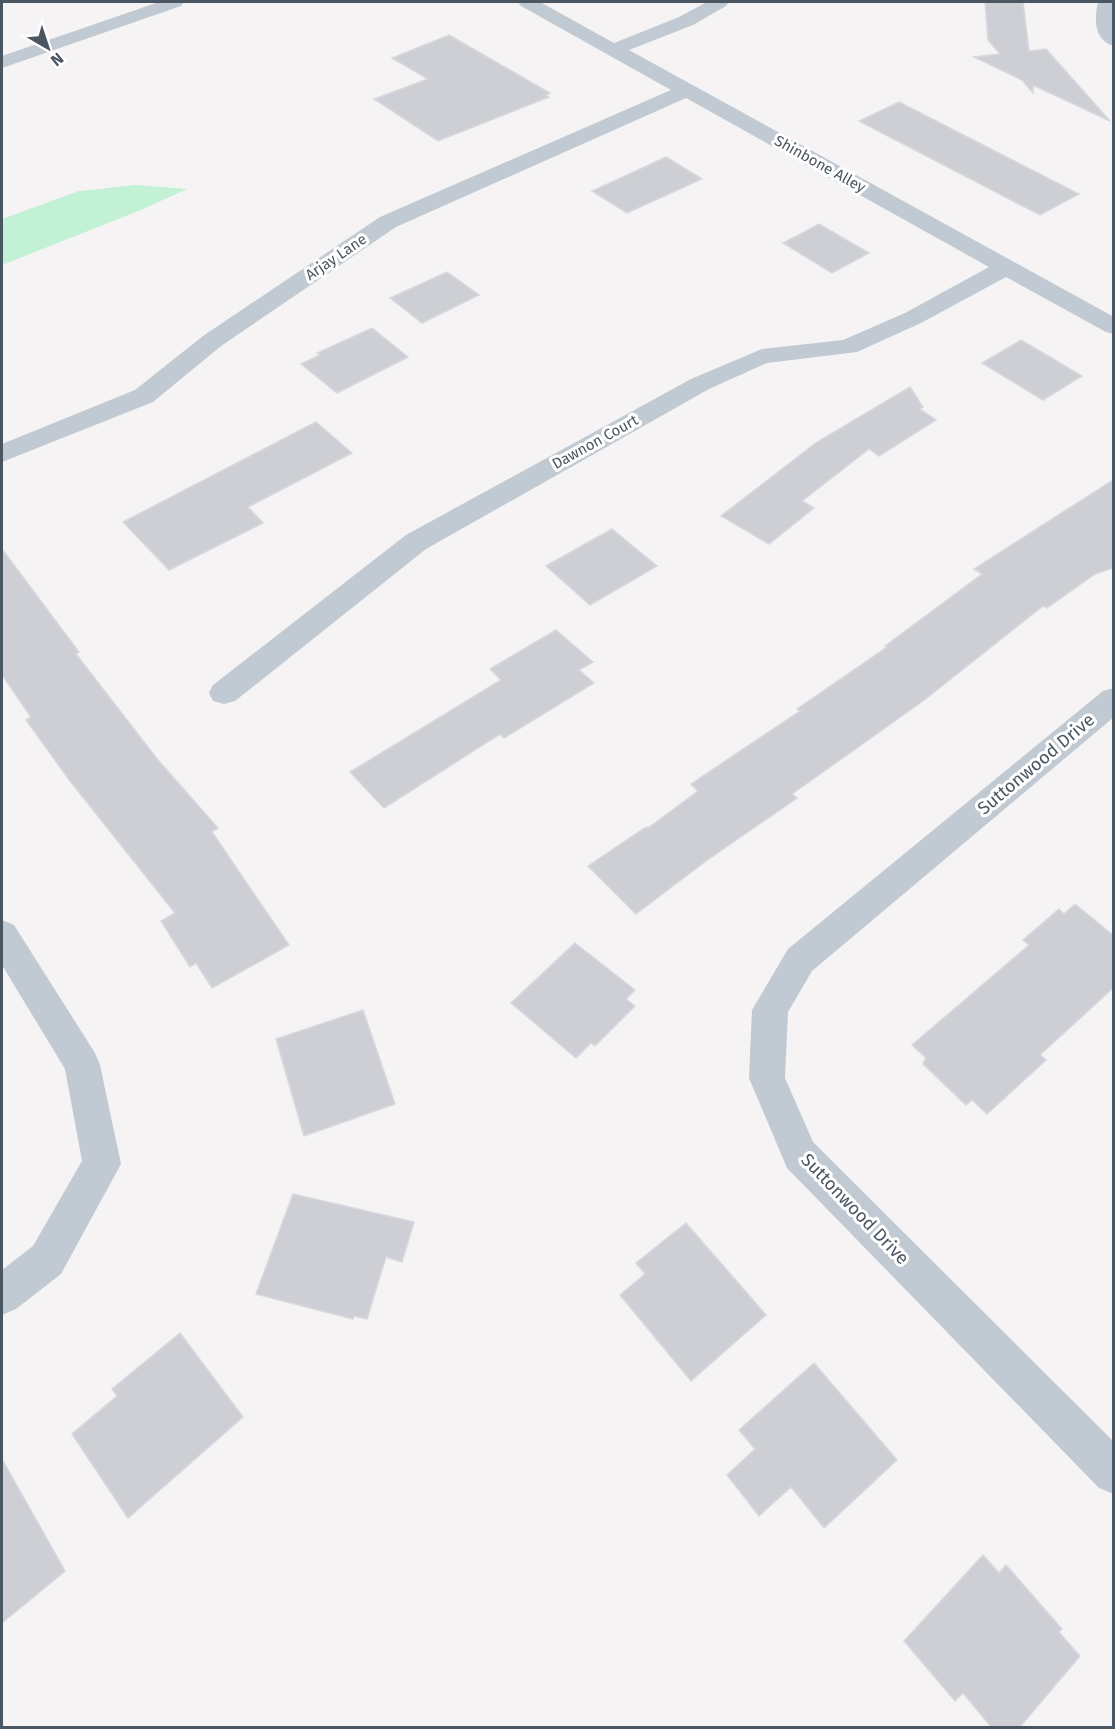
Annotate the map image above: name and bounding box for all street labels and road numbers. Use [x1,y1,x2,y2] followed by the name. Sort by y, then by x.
[771,132,869,197] street label: Shinbone Alley
[302,230,370,284] street label: Arjay Lane
[549,411,642,473] street label: Dawnon Court
[973,709,1099,819] street label: Suttonwood Drive
[796,1149,914,1269] street label: Suttonwood Drive

